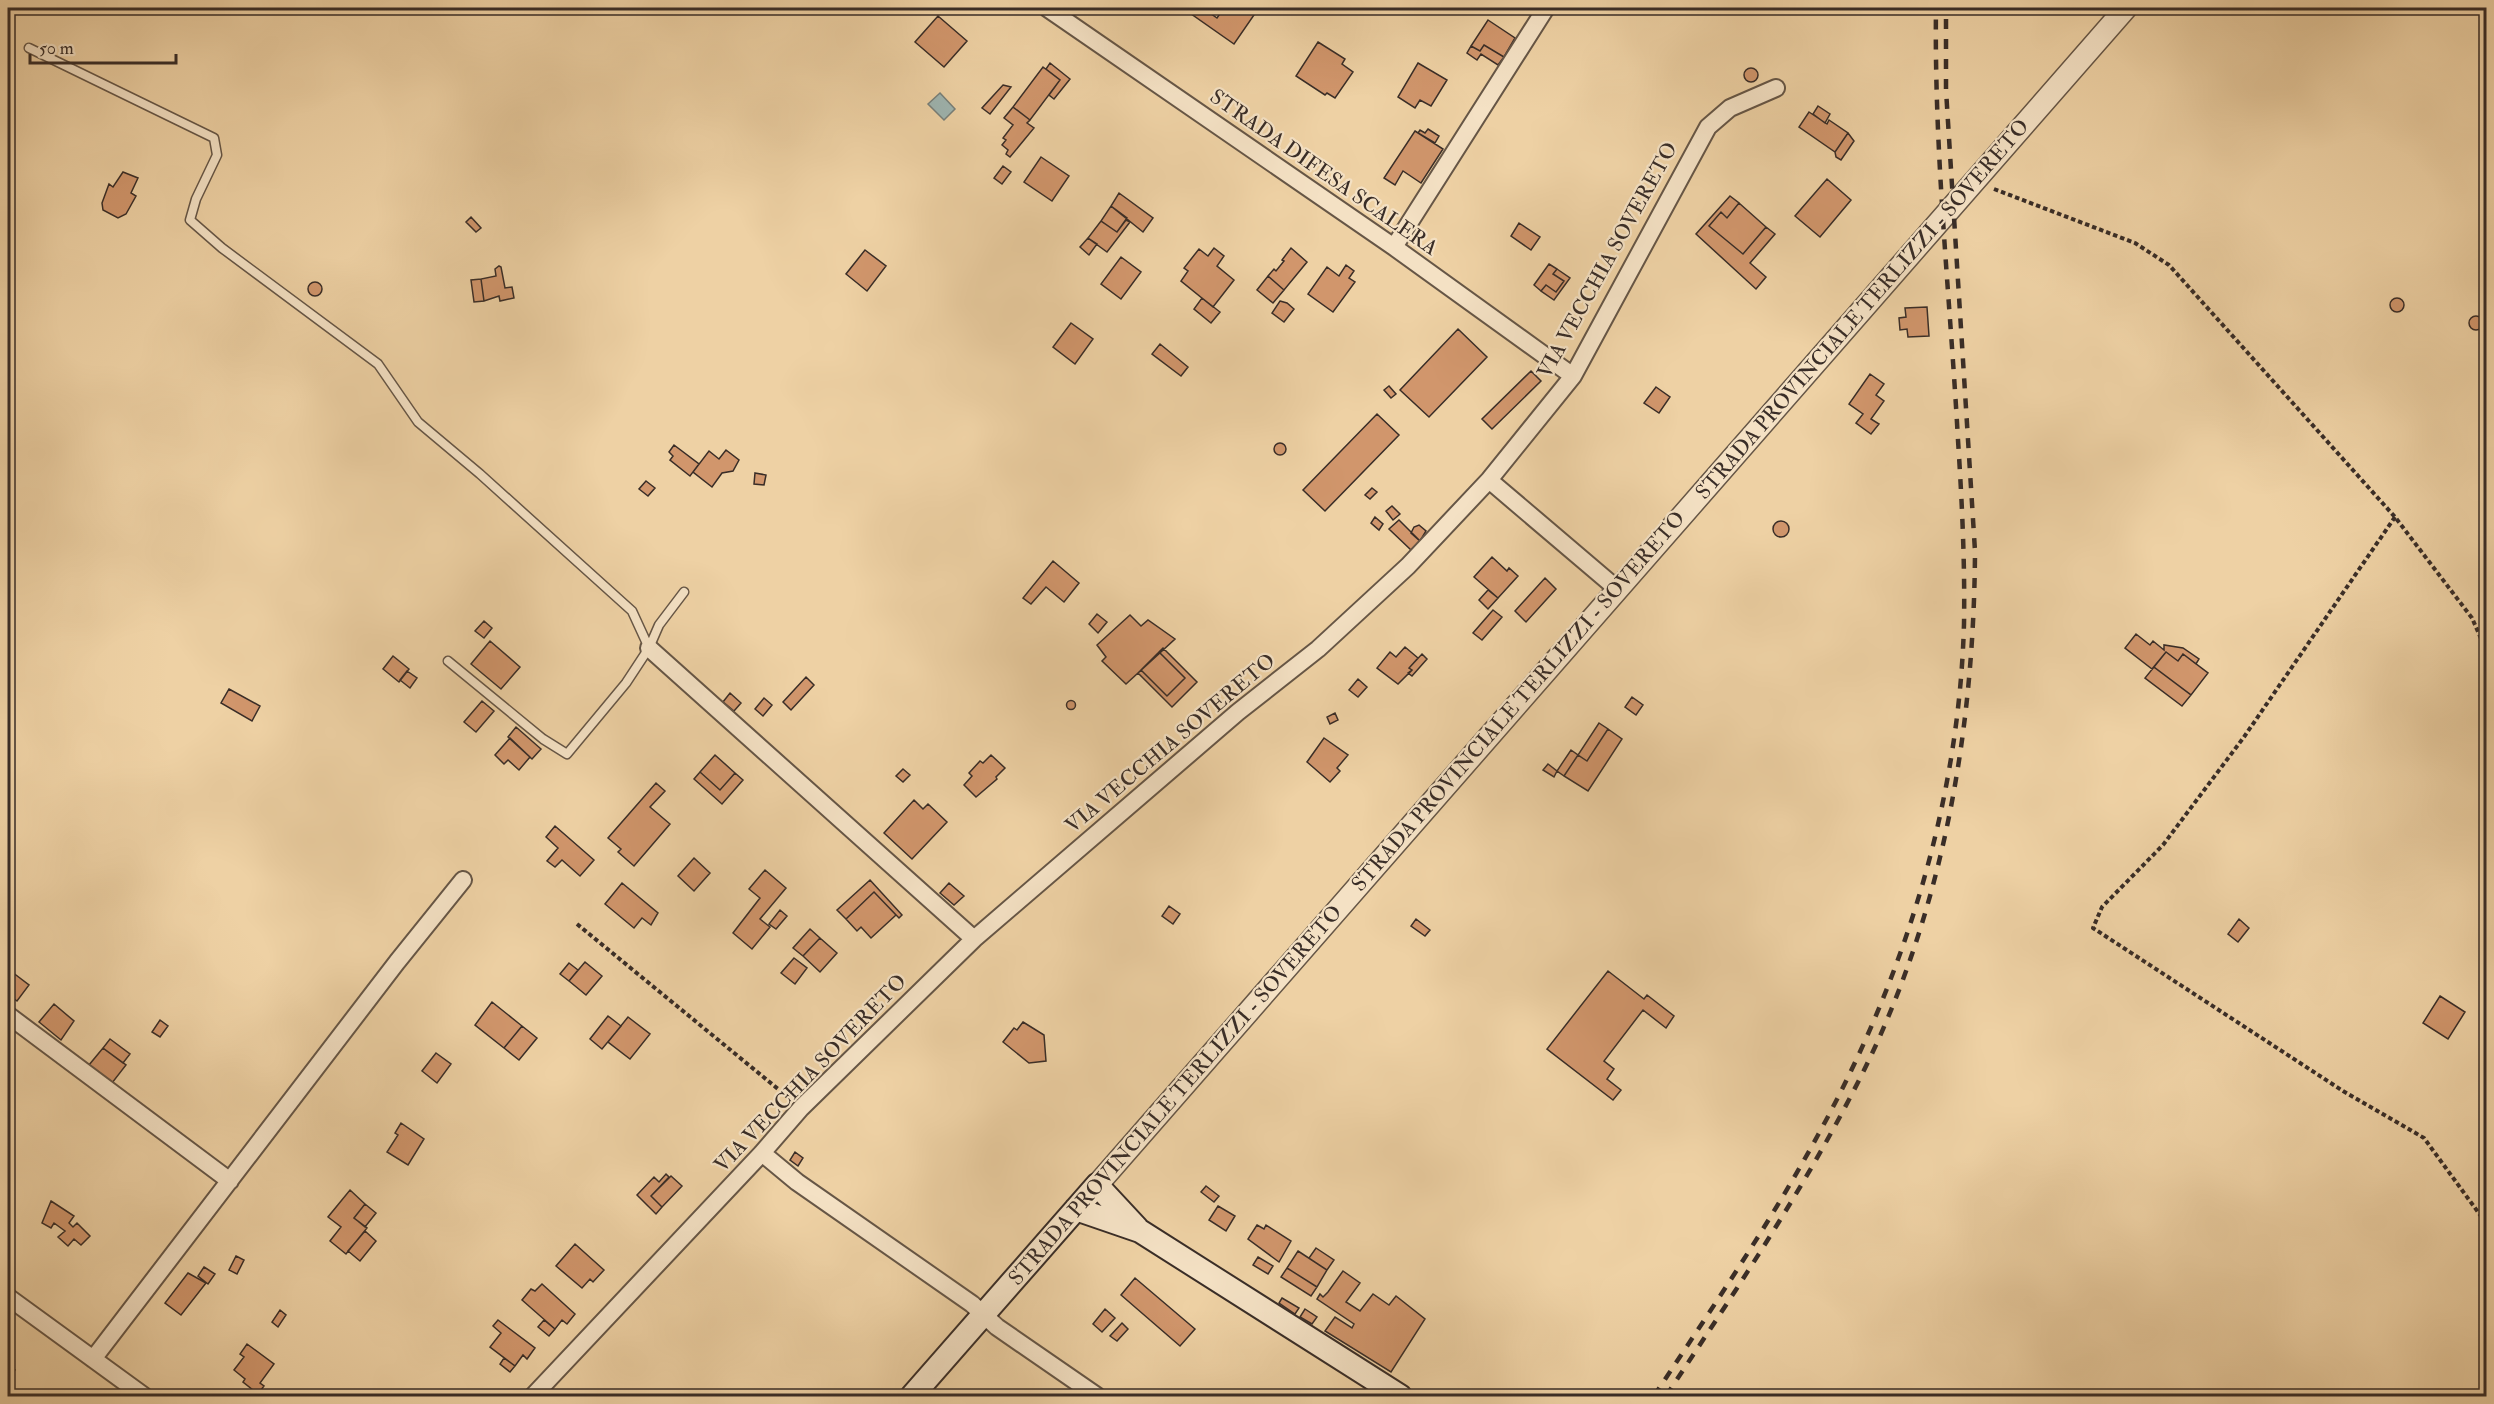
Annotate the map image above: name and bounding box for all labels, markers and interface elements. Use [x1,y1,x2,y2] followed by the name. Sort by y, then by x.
[30,27,176,65] scale bar
[39,37,74,60] text: 50 m
[1204,83,1443,262] street label: STRADA DIFESA SCALERA
[1690,114,2035,505] street label: STRADA PROVINCIALE TERLIZZI - SOVERETO
[1531,137,1684,383] street label: VIA VECCHIA SOVERETO
[1346,506,1691,897] street label: STRADA PROVINCIALE TERLIZZI - SOVERETO
[1060,648,1281,839] street label: VIA VECCHIA SOVERETO
[1003,900,1348,1291] street label: STRADA PROVINCIALE TERLIZZI - SOVERETO
[708,968,912,1178] street label: VIA VECCHIA SOVERETO

